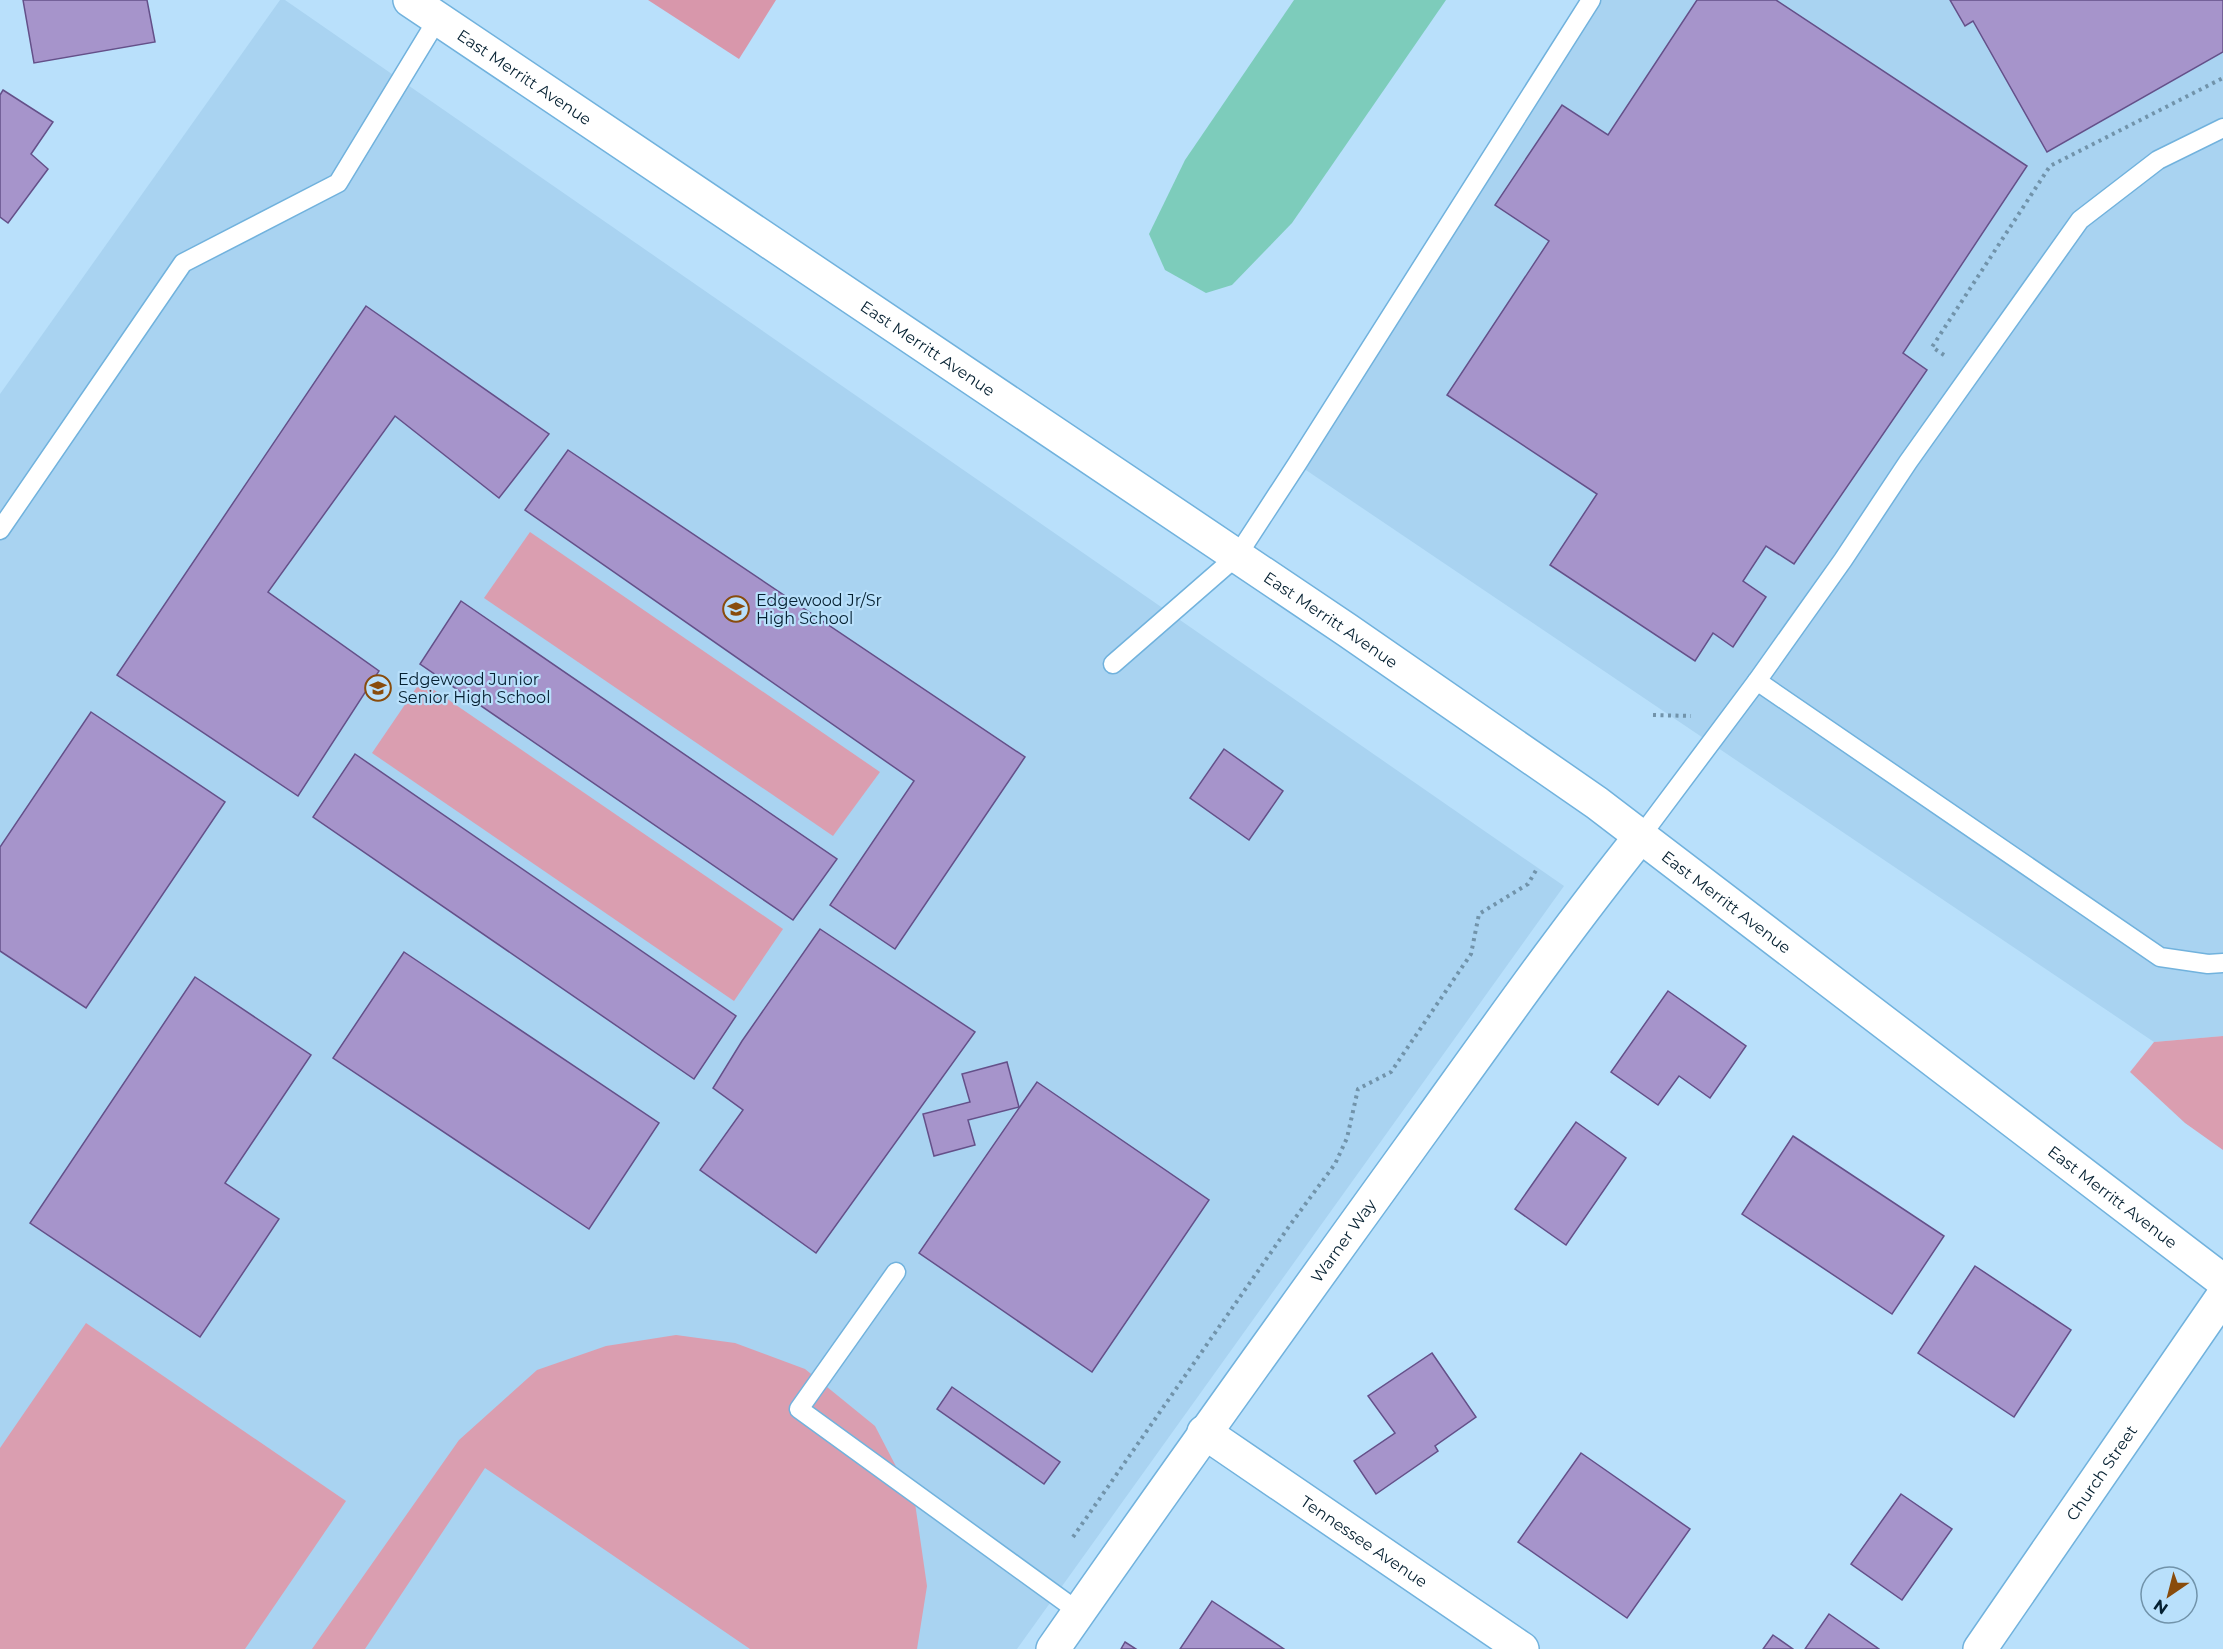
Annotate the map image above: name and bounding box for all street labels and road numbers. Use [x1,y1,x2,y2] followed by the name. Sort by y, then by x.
[454,26,595,129] street label: East Merritt Avenue
[857,297,998,400] street label: East Merritt Avenue
[1260,568,1401,672] street label: East Merritt Avenue
[1658,847,1795,958] street label: East Merritt Avenue
[2044,1142,2181,1253] street label: East Merritt Avenue
[1307,1195,1380,1286] street label: Warner Way
[2062,1421,2141,1524] street label: Church Street
[1297,1492,1431,1592] street label: Tennessee Avenue

